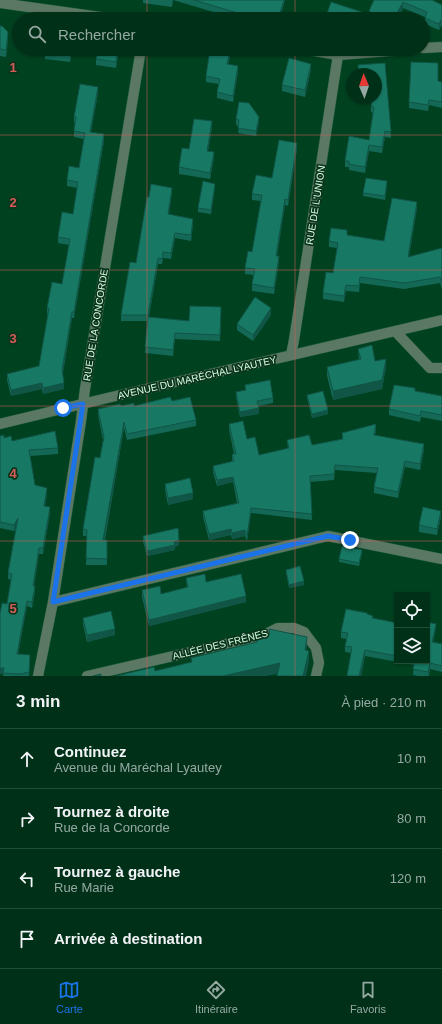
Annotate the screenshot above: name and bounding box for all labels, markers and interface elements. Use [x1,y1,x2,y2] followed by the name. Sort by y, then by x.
[12,12,430,56] search box
[26,23,48,45] icon: search
[58,26,136,43] text: Rechercher
[9,60,17,75] text: 1
[346,68,382,104] north arrow
[304,165,327,246] street label: RUE DE L'UNION
[9,195,17,210] text: 2
[81,268,110,382] street label: RUE DE LA CONCORDE
[9,331,17,346] text: 3
[117,353,278,401] street label: AVENUE DU MARÉCHAL LYAUTEY
[54,399,72,417] route start
[9,466,17,481] text: 4
[341,531,359,549] route end
[394,592,430,664] map controls
[394,592,430,628] button: locate
[9,601,17,616] text: 5
[171,626,269,662] street label: ALLÉE DES FRÊNES
[394,628,430,664] button: layers
[16,692,60,711] text: 3 min
[341,695,426,710] text: À pied · 210 m
[54,743,127,760] text: Continuez
[16,748,38,770] icon: ahead
[397,751,426,766] text: 10 m
[54,760,222,775] text: Avenue du Maréchal Lyautey
[54,803,170,820] text: Tournez à droite
[16,808,38,830] icon: right
[397,811,426,826] text: 80 m
[54,820,170,835] text: Rue de la Concorde
[54,863,180,880] text: Tournez à gauche
[16,868,38,890] icon: left
[390,871,426,886] text: 120 m
[54,880,114,895] text: Rue Marie
[16,928,38,950] icon: arrive
[54,930,202,947] text: Arrivée à destination
[56,979,83,1015] tab: Carte
[195,979,238,1015] tab: Itinéraire
[350,979,386,1015] tab: Favoris

